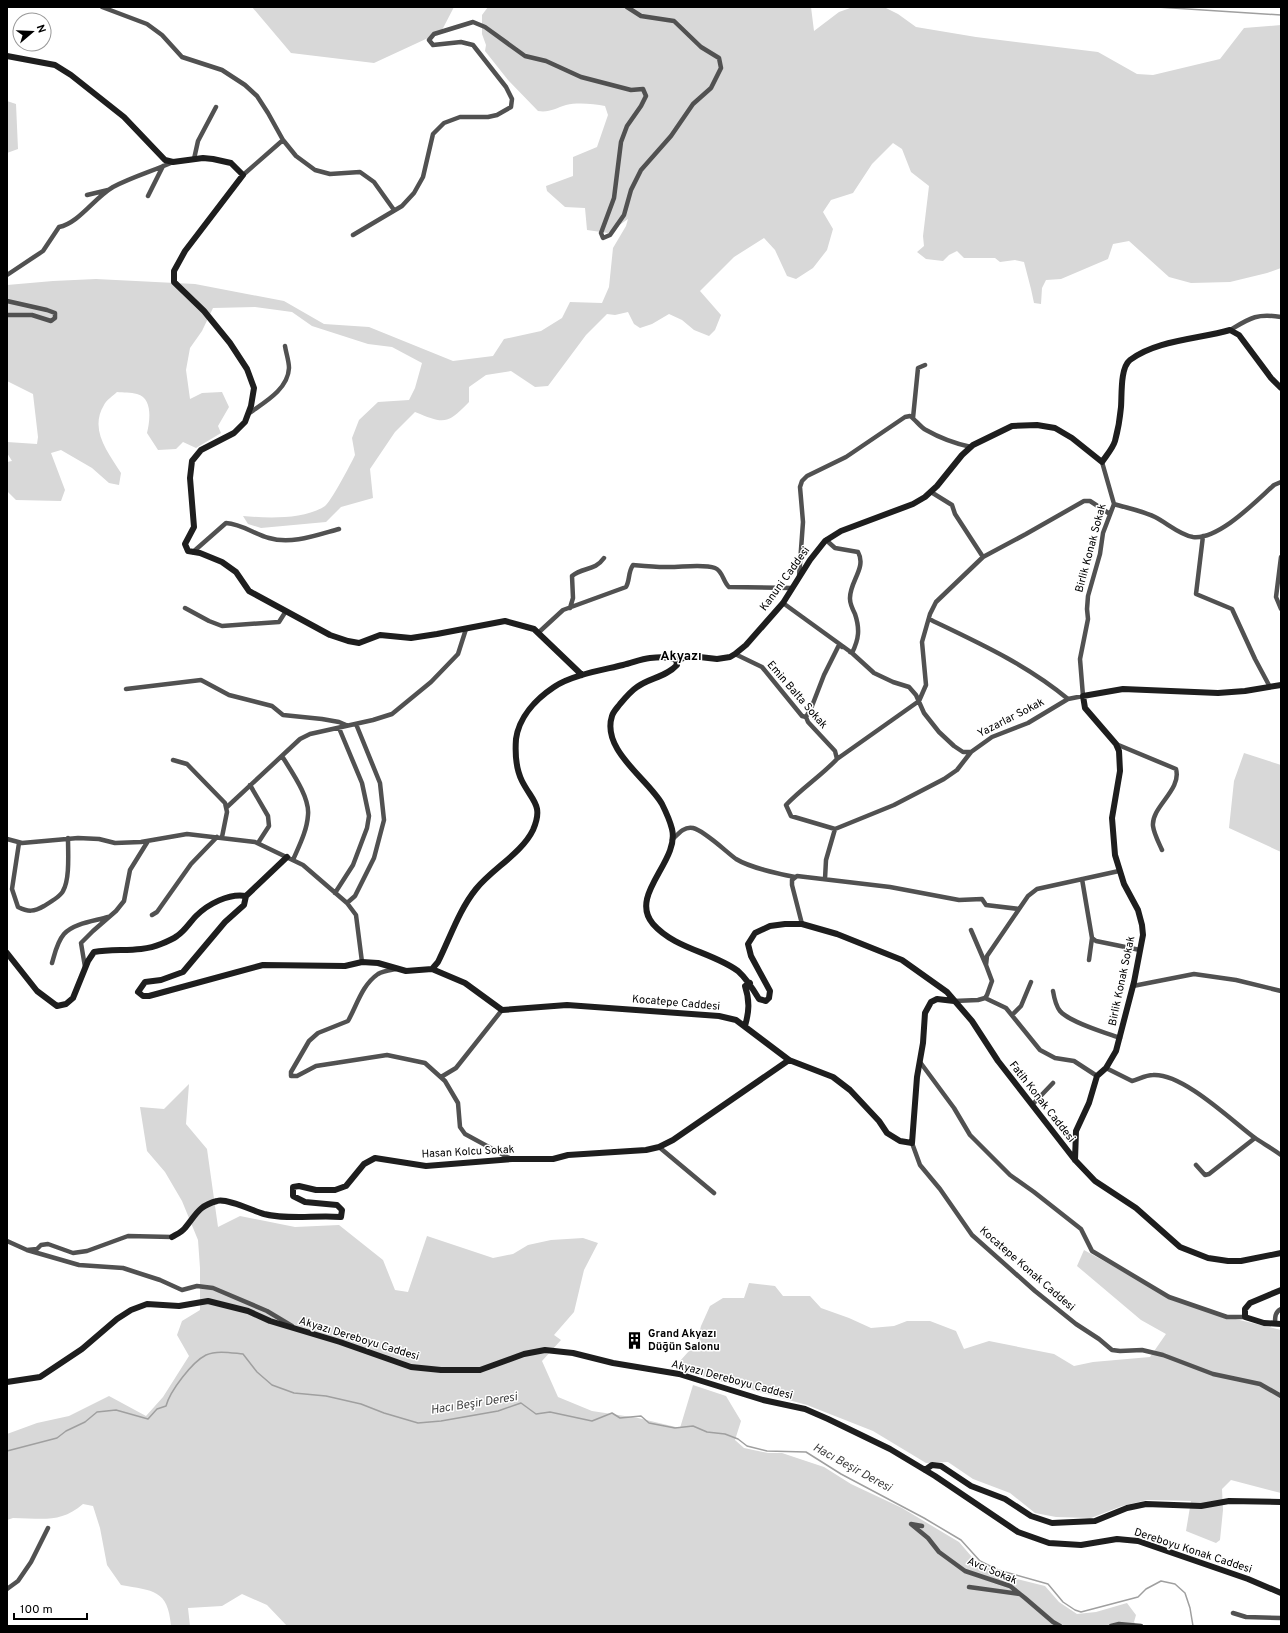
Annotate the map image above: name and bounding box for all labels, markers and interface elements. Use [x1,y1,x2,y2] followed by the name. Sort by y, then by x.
[12,12,52,52] north arrow
[33,23,48,35] text: N
[1072,502,1110,594] street label: Birlik Konak Sokak
[757,544,813,614] street label: Kanuni Caddesi
[660,649,702,665] district label: Akyazı
[764,658,830,732] street label: Emin Balta Sokak
[975,695,1047,741] street label: Yazarlar Sokak
[1106,935,1138,1027] street label: Birlik Konak Sokak
[631,992,721,1014] street label: Kocatepe Caddesi
[1006,1059,1078,1145] street label: Fatih Konak Caddesi
[421,1143,515,1161] street label: Hasan Kolcu Sokak
[976,1224,1078,1314] street label: Kocatepe Konak Caddesi
[297,1314,421,1364] street label: Akyazı Dereboyu Caddesi
[648,1327,720,1354] place label: Grand Akyazı Düğün Salonu
[625,1330,645,1350] building icon: Grand Akyazı Düğün Salonu
[670,1357,794,1403] street label: Akyazı Dereboyu Caddesi
[430,1389,519,1419] water label: Hacı Beşir Deresi
[810,1440,895,1497] water label: Hacı Beşir Deresi
[1132,1525,1254,1577] street label: Dereboyu Konak Caddesi
[965,1554,1019,1588] street label: Avcı Sokak
[14,1595,87,1621] scale bar
[20,1602,53,1618] text: 100 m

